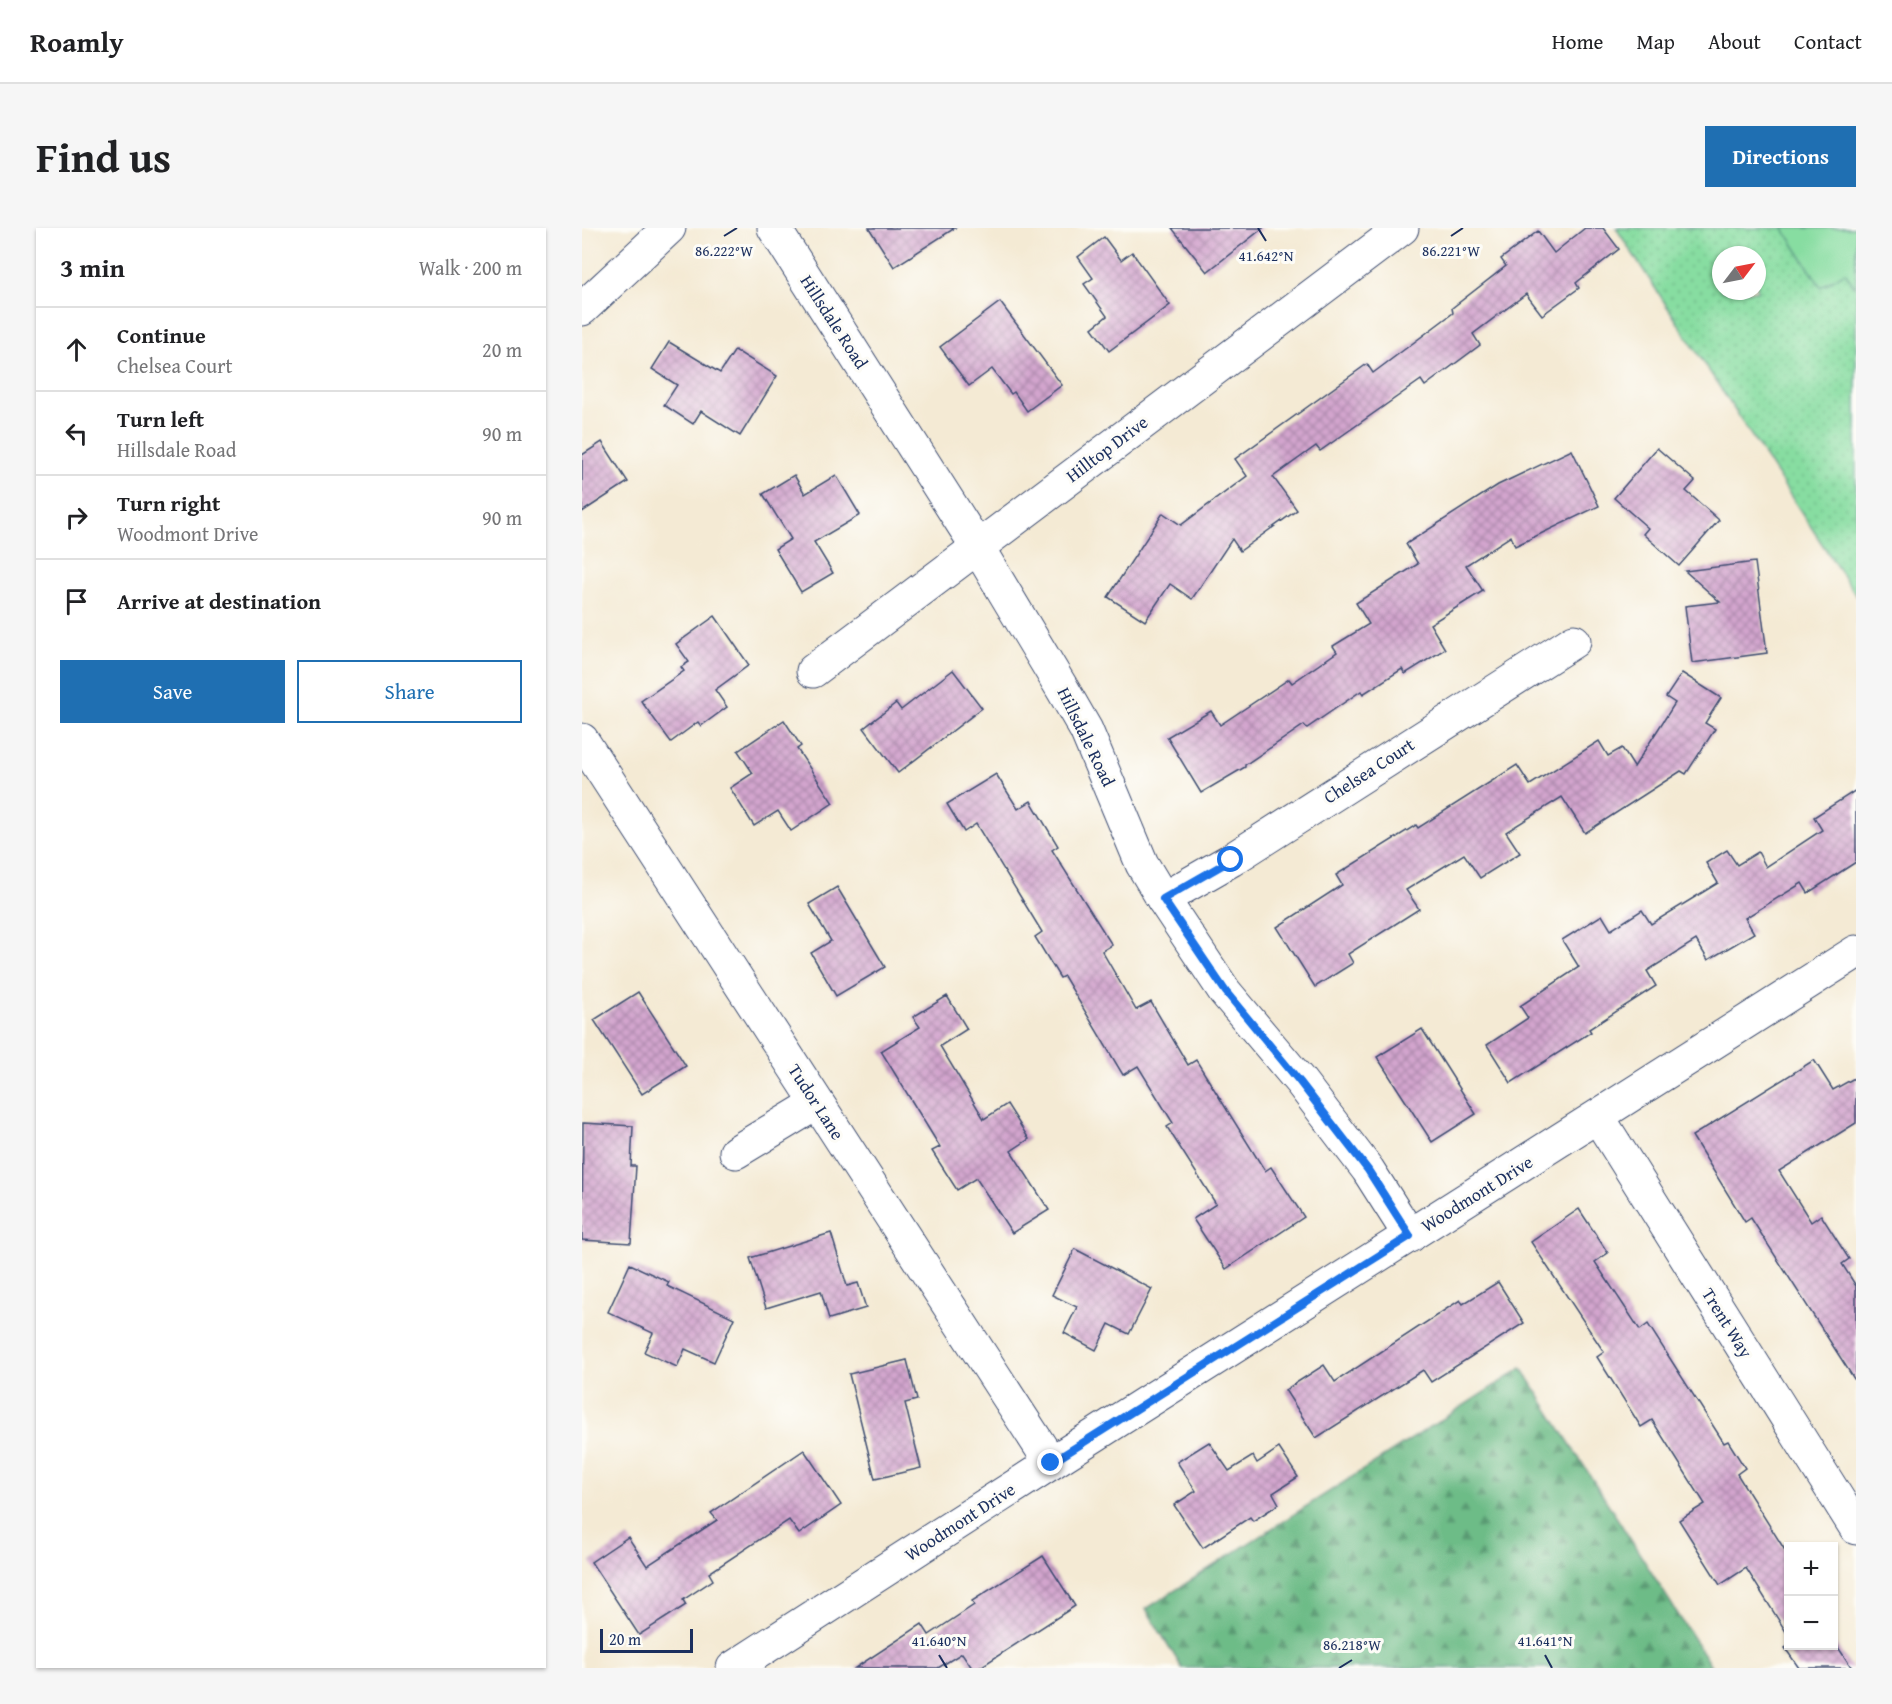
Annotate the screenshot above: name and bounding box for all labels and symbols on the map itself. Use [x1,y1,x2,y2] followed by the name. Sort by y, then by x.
[695,240,753,261] text: 86.222°W
[1422,240,1480,261] text: 86.221°W
[1239,245,1294,266] text: 41.642°N
[1712,246,1766,300] north arrow
[794,269,875,374] street label: Hillsdale Road
[1060,409,1153,488] street label: Hilltop Drive
[1051,683,1122,791] street label: Hillsdale Road
[1318,731,1420,810] street label: Chelsea Court
[1217,846,1243,872] route start
[782,1058,851,1145] street label: Tudor Lane
[1416,1148,1538,1239] street label: Woodmont Drive
[1695,1282,1760,1363] street label: Trent Way
[1037,1449,1063,1475] route end
[899,1476,1020,1568] street label: Woodmont Drive
[600,1626,693,1654] scale bar
[912,1630,967,1651] text: 41.640°N
[1518,1630,1573,1651] text: 41.641°N
[1323,1634,1381,1655] text: 86.218°W

